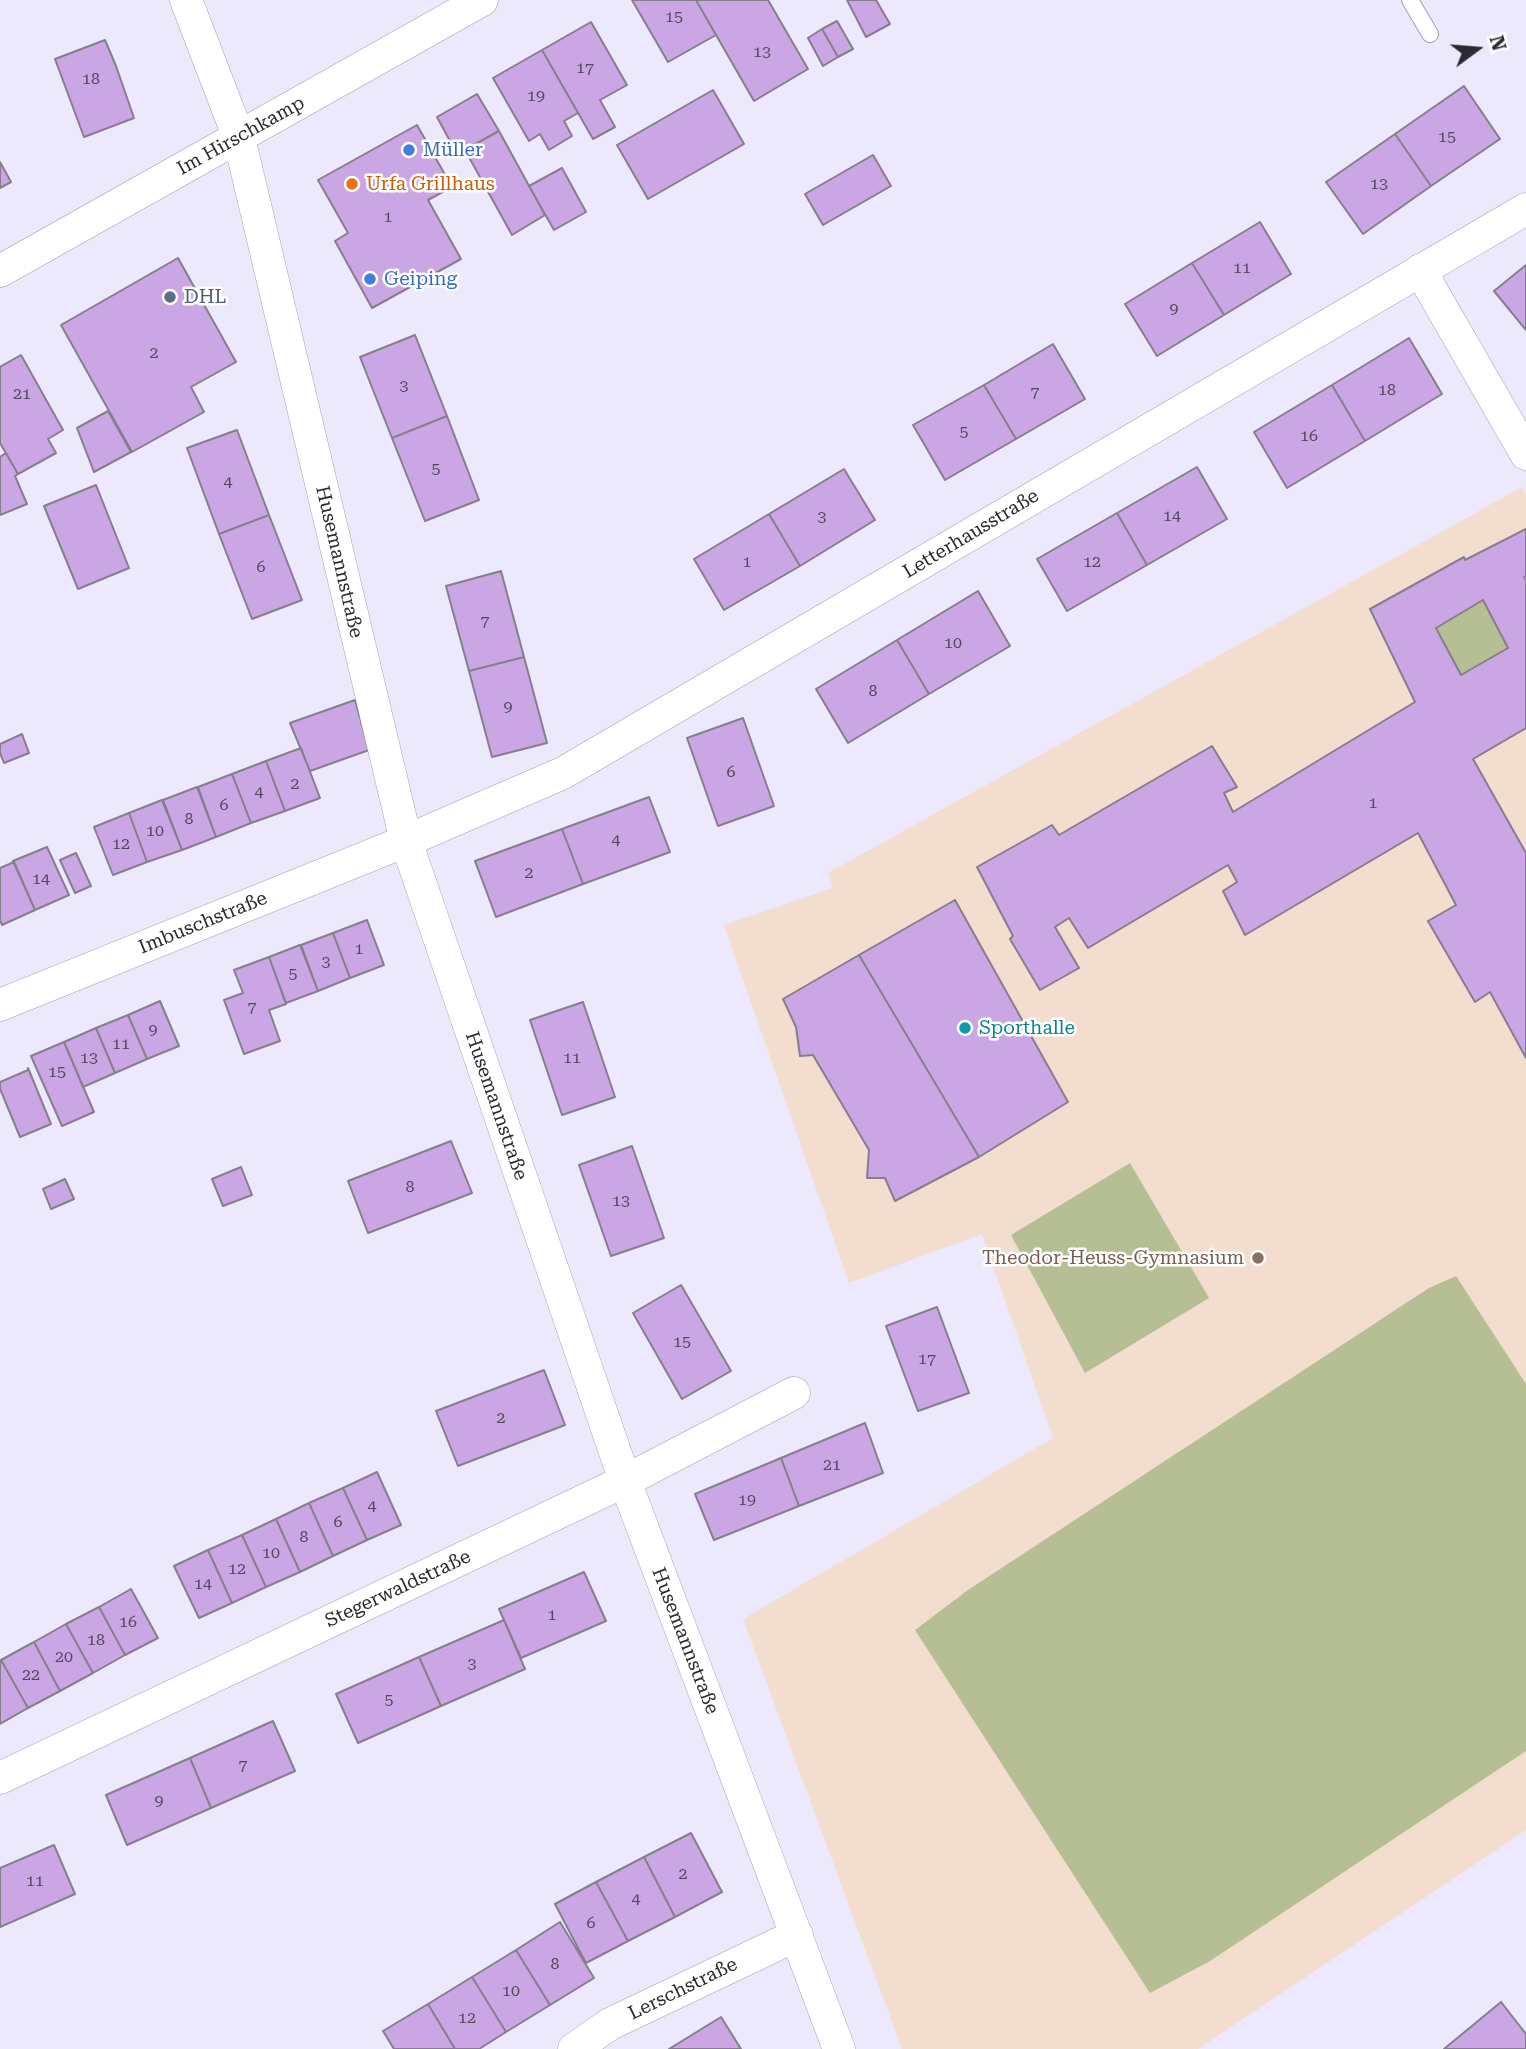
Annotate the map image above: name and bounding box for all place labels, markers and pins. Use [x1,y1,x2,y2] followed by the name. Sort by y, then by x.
[423,139,483,161] place label: Müller
[401,142,417,158] marker: Müller
[366,173,495,195] place label: Urfa Grillhaus
[344,176,360,192] marker: Urfa Grillhaus
[384,268,457,290] place label: Geiping
[362,271,378,287] marker: Geiping
[184,286,226,308] place label: DHL
[162,289,178,305] marker: DHL
[979,1017,1075,1039] place label: Sporthalle
[957,1020,973,1036] marker: Sporthalle
[982,1247,1244,1269] place label: Theodor-Heuss-Gymnasium
[1250,1250,1266,1266] marker: Theodor-Heuss-Gymnasium

